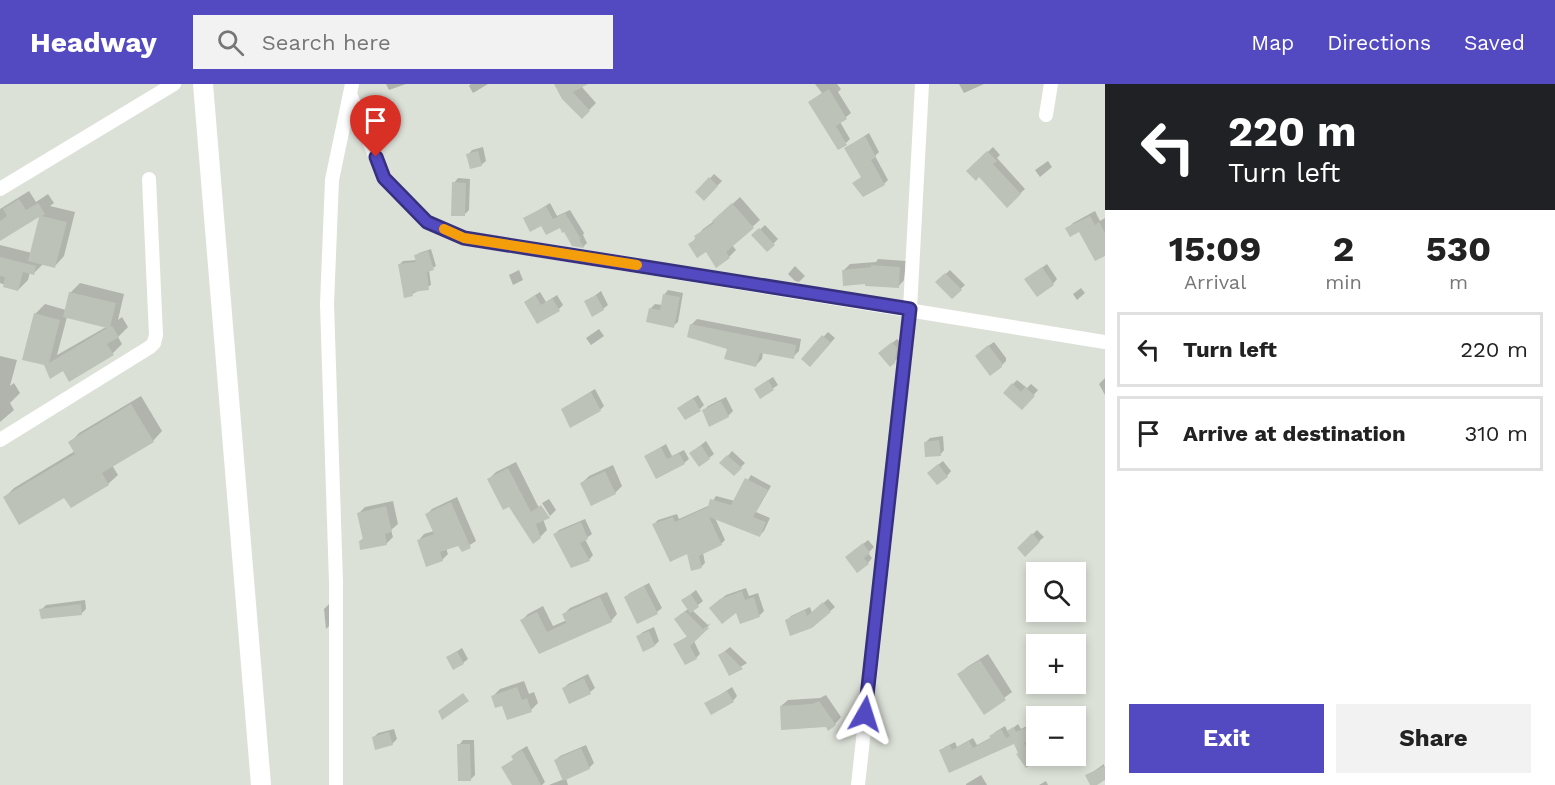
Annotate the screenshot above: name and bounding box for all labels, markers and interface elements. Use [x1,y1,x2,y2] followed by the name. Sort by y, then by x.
[193,15,613,69] search box
[30,26,157,59] text: Headway
[214,26,247,59] icon: search
[262,30,391,55] text: Search here
[1251,30,1294,55] text: Map
[1327,30,1431,55] text: Directions
[1464,30,1525,55] text: Saved
[350,95,401,157] pin
[359,104,392,137] icon: arrive
[1228,107,1357,156] text: 220 m
[1129,108,1207,186] icon: left
[1228,157,1340,189] text: Turn left
[1169,228,1261,270] text: 15:09
[1333,228,1354,270] text: 2
[1426,228,1491,270] text: 530
[1184,270,1246,294] text: Arrival
[1325,270,1362,294] text: min
[1449,270,1468,294] text: m
[1132,333,1165,366] icon: left
[1183,337,1277,362] text: Turn left
[1460,337,1528,362] text: 220 m
[1132,417,1165,450] icon: arrive
[1183,421,1406,446] text: Arrive at destination
[1464,421,1528,446] text: 310 m
[1026,562,1086,766] map controls
[1026,562,1086,622] button: search
[1026,634,1086,694] button: +
[833,682,897,746] position arrow
[1129,704,1324,773] button: Exit
[1336,704,1531,773] button: Share
[1026,706,1086,766] button: −

